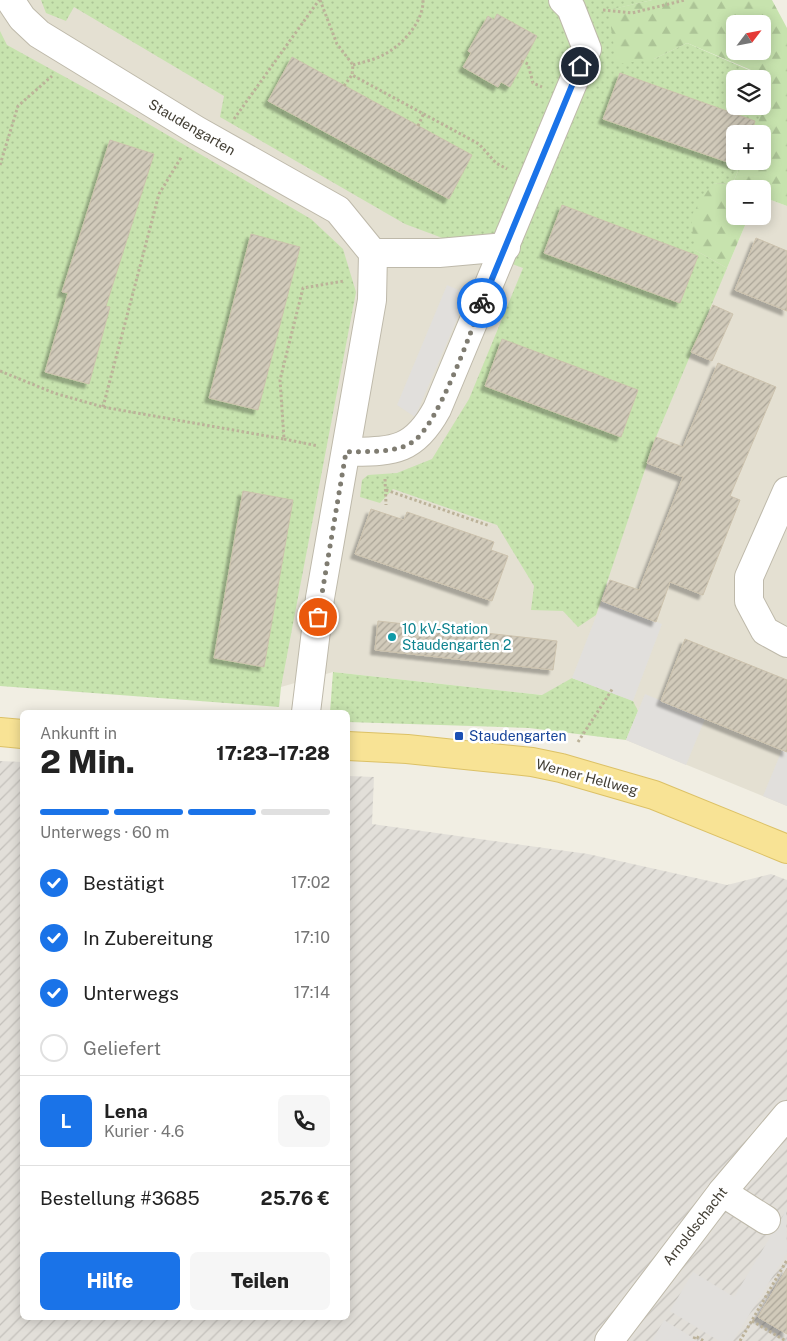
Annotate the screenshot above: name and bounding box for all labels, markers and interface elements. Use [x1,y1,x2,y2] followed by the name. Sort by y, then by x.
[726,15,771,60] north arrow
[726,15,771,225] map controls
[559,45,601,87] pin
[566,52,594,80] icon: home
[726,70,771,115] button: layers
[146,96,238,158] street label: Staudengarten
[726,125,771,170] button: +
[726,180,771,225] button: −
[457,278,507,328] courier
[468,289,496,317] icon: bike
[297,596,339,638] pin
[304,603,332,631] icon: bag
[402,621,511,653] place label: 10 kV-Station Staudengarten 2
[386,631,398,643] marker: 10 kV-Station Staudengarten 2
[40,724,117,743] text: Ankunft in
[469,728,567,744] place label: Staudengarten
[453,730,465,742] marker: Staudengarten
[216,742,330,764] text: 17:23–17:28
[40,743,135,780] text: 2 Min.
[534,756,640,798] street label: Werner Hellweg
[40,823,169,842] text: Unterwegs · 60 m
[40,869,68,897] icon: check
[83,872,165,894] text: Bestätigt
[291,873,330,892] text: 17:02
[40,924,68,952] icon: check
[83,927,213,949] text: In Zubereitung
[294,928,330,947] text: 17:10
[40,979,68,1007] icon: check
[83,982,179,1004] text: Unterwegs
[294,983,330,1002] text: 17:14
[83,1037,161,1059] text: Geliefert
[278,1095,330,1147] button: phone
[104,1100,148,1122] text: Lena
[61,1110,71,1132] text: L
[104,1122,184,1141] text: Kurier · 4.6
[660,1184,730,1268] street label: Arnoldschacht
[40,1187,200,1209] text: Bestellung #3685
[261,1187,330,1209] text: 25.76 €
[40,1252,180,1310] button: Hilfe
[190,1252,330,1310] button: Teilen

